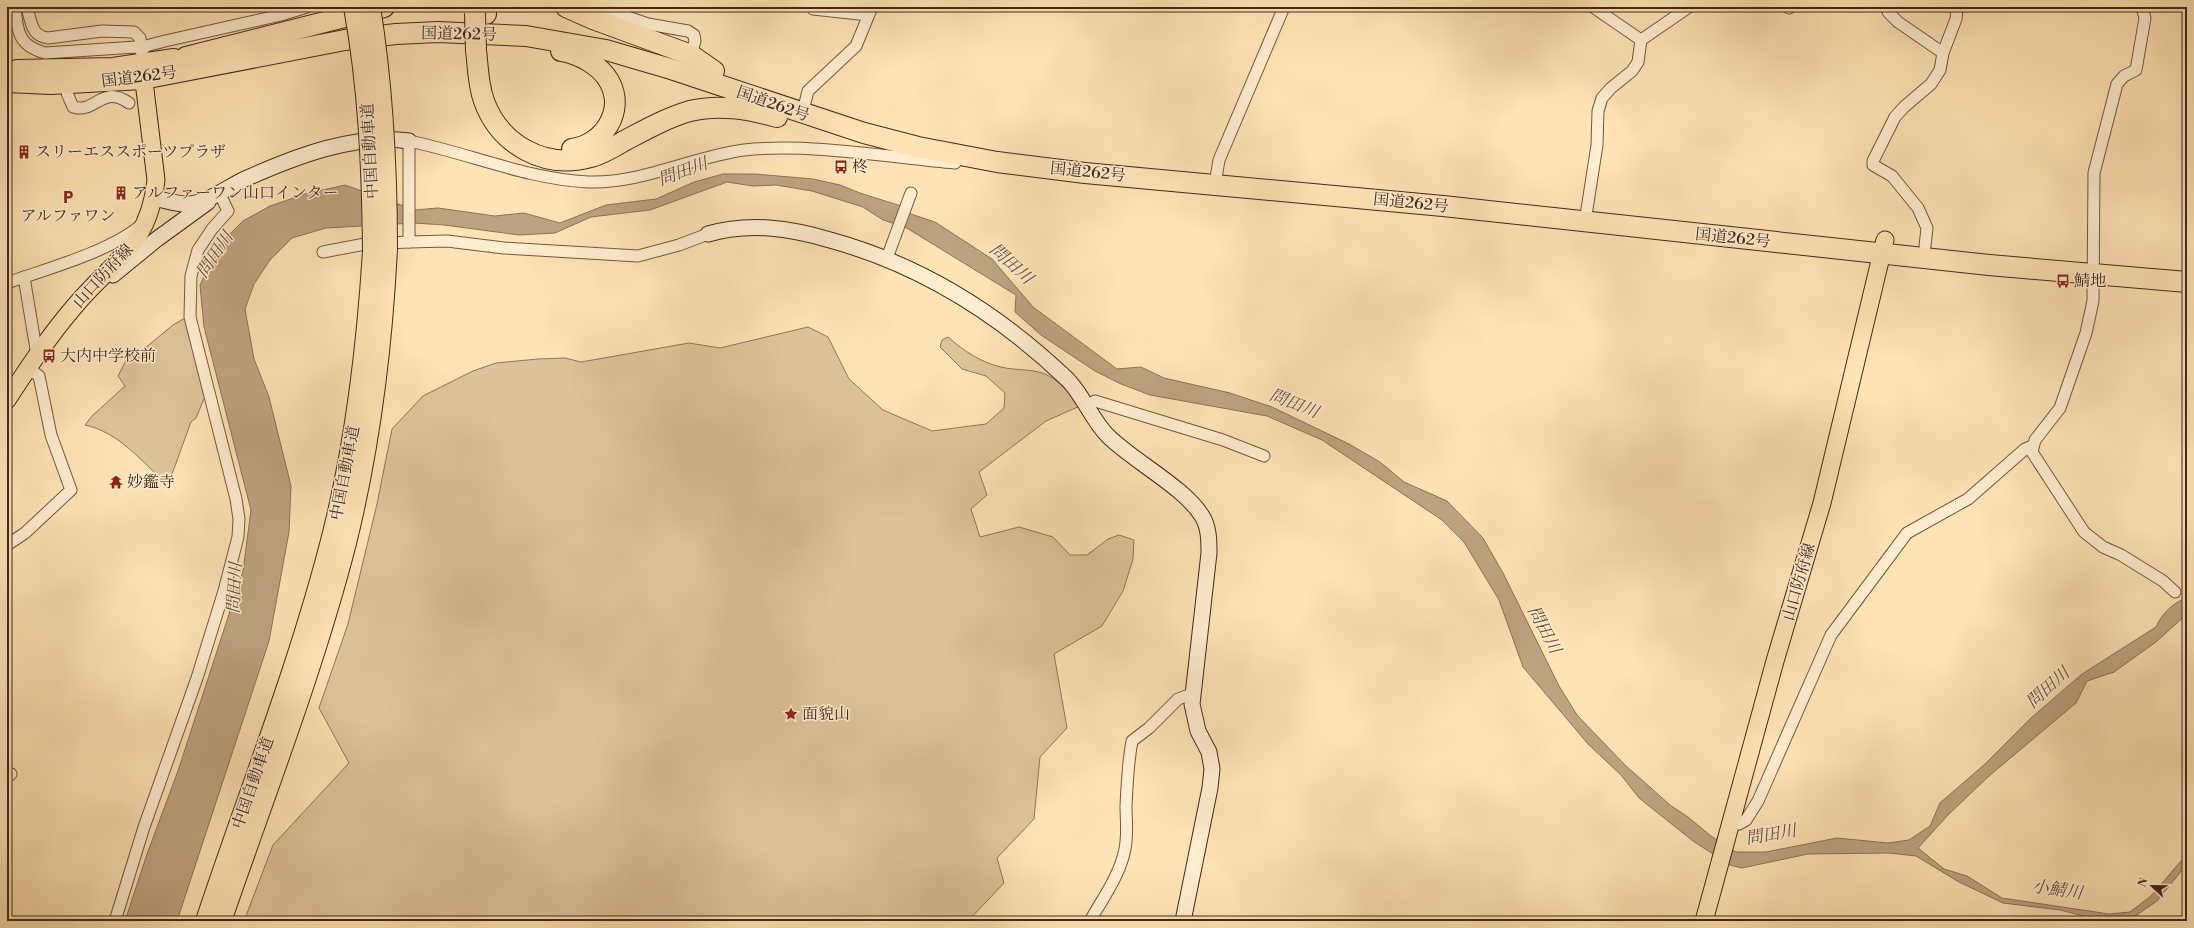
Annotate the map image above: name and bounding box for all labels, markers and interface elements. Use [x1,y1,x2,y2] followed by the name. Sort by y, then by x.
[421,23,497,45] street label: 国道262号
[100,62,178,92] street label: 国道262号
[734,82,812,126] street label: 国道262号
[358,103,382,199] street label: 中国自動車道
[35,142,226,162] place label: スリーエススポーツプラザ
[16,144,32,160] building icon: スリーエススポーツプラザ
[655,152,713,191] water label: 問田川
[852,157,868,177] place label: 柊
[1049,158,1127,186] street label: 国道262号
[833,159,849,175] bus stop icon: 柊
[132,183,338,203] place label: アルファーワン山口インター
[113,185,129,201] building icon: アルファーワン山口インター
[60,189,76,205] parking icon: アルファワン
[1372,189,1450,217] street label: 国道262号
[20,206,116,226] place label: アルファワン
[1694,224,1772,252] street label: 国道262号
[192,226,239,282] water label: 問田川
[985,239,1039,291] water label: 問田川
[68,240,138,312] street label: 山口防府線
[2074,271,2106,291] place label: 鯖地
[2055,273,2071,289] bus stop icon: 鯖地
[60,346,156,366] place label: 大内中学校前
[41,348,57,364] bus stop icon: 大内中学校前
[1266,384,1324,425] water label: 問田川
[326,424,364,522] street label: 中国自動車道
[127,472,175,492] place label: 妙鑑寺
[108,474,124,490] temple icon: 妙鑑寺
[1778,541,1820,623] street label: 山口防府線
[223,560,247,614] water label: 問田川
[1522,602,1567,659] water label: 問田川
[2022,661,2076,713] water label: 問田川
[802,704,850,724] place label: 面貌山
[783,706,799,722] place icon: 面貌山
[228,734,278,832] street label: 中国自動車道
[1744,819,1800,850] water label: 問田川
[2132,866,2172,906] north arrow
[2030,876,2086,905] water label: 小鯖川
[2136,876,2152,889] text: N

